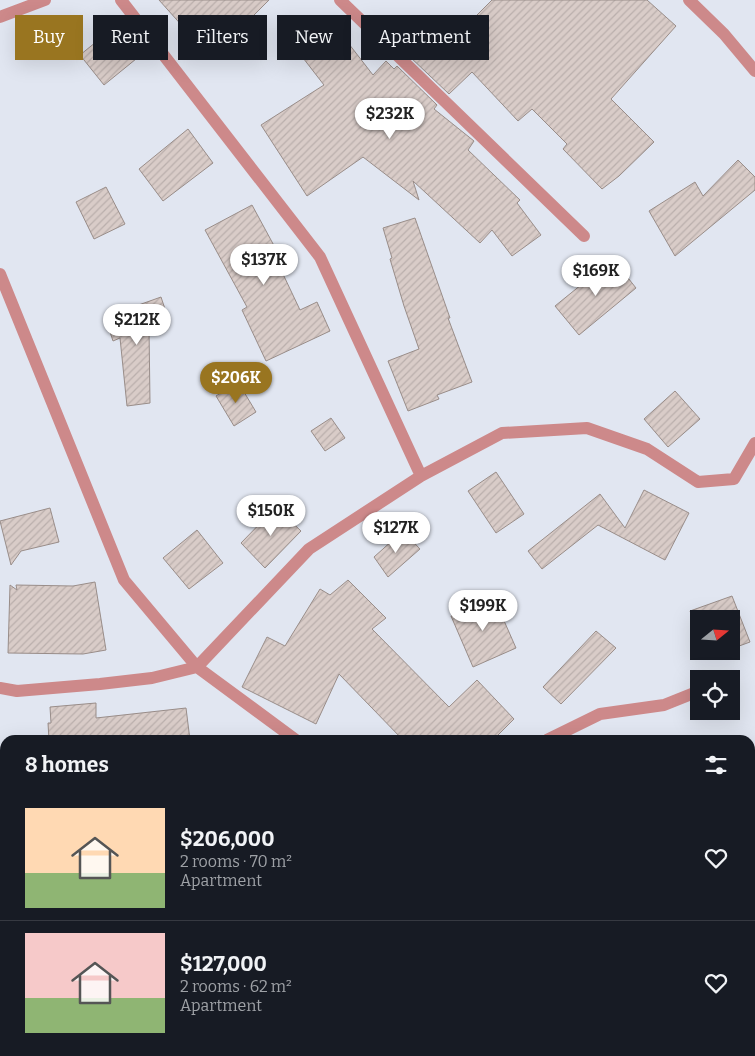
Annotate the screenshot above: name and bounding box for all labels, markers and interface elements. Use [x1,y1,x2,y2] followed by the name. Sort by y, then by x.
[15,15,83,60] chip: Buy
[93,15,168,60] chip: Rent
[178,15,267,60] chip: Filters
[277,15,351,60] chip: New
[361,15,489,60] chip: Apartment
[355,98,425,140] pin: $232K
[366,104,414,123] text: $232K
[229,244,299,286] pin: $137K
[241,250,287,269] text: $137K
[561,254,631,297] pin: $169K
[573,261,619,280] text: $169K
[102,304,172,346] pin: $212K
[114,310,160,329] text: $212K
[201,362,271,404] pin: $206K
[211,368,261,387] text: $206K
[236,494,306,537] pin: $150K
[248,501,294,520] text: $150K
[361,512,431,554] pin: $127K
[373,518,419,537] text: $127K
[448,590,518,632] pin: $199K
[460,596,506,615] text: $199K
[690,610,740,660] north arrow
[690,610,740,720] map controls
[690,670,740,720] button: locate
[702,751,730,779] icon: filters
[25,752,109,778] text: 8 homes
[180,826,275,852] text: $206,000
[65,828,125,888] icon: home
[702,844,730,872] icon: heart
[180,852,292,871] text: 2 rooms · 70 m²
[180,871,262,890] text: Apartment
[180,951,267,977] text: $127,000
[65,953,125,1013] icon: home
[702,969,730,997] icon: heart
[180,977,292,996] text: 2 rooms · 62 m²
[180,996,262,1015] text: Apartment

